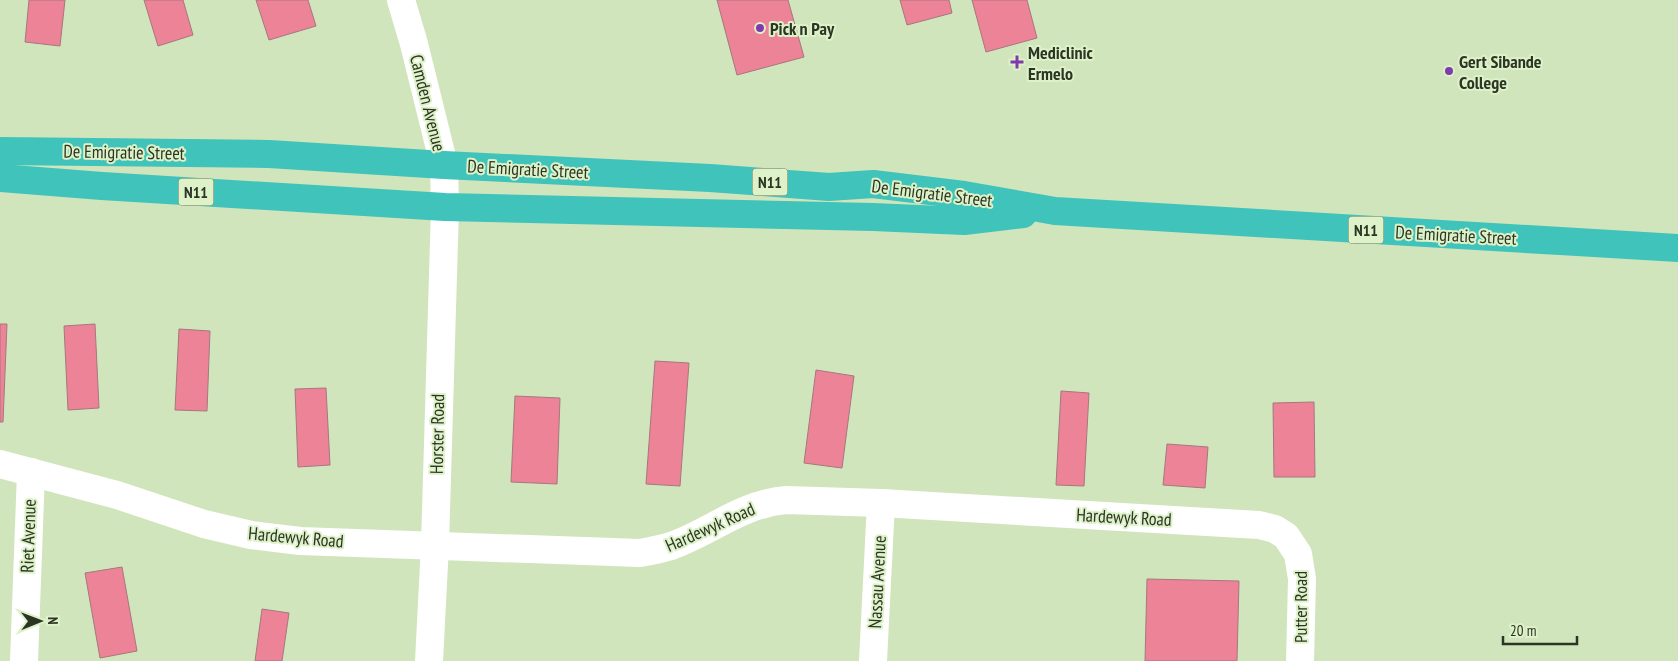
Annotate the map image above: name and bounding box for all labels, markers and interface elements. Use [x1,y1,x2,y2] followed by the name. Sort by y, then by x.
[770,17,835,40] place label: Pick n Pay
[754,22,766,34] marker: Pick n Pay
[1028,41,1094,85] place label: Mediclinic Ermelo
[1459,50,1542,94] place label: Gert Sibande College
[405,52,451,154] street label: Camden Avenue
[1010,55,1024,69] marker: Mediclinic Ermelo
[1443,65,1455,77] marker: Gert Sibande College
[63,139,185,165] street label: De Emigratie Street
[467,154,589,184] street label: De Emigratie Street
[752,168,788,196] road number: N11
[870,174,994,212] street label: De Emigratie Street
[178,178,214,206] road number: N11
[1348,216,1384,244] road number: N11
[1395,220,1517,250] street label: De Emigratie Street
[425,394,449,474] street label: Horster Road
[662,497,758,557] street label: Hardewyk Road
[15,499,41,573] street label: Riet Avenue
[1076,503,1172,531] street label: Hardewyk Road
[247,521,345,553] street label: Hardewyk Road
[863,535,891,629] street label: Nassau Avenue
[1289,571,1312,643] street label: Putter Road
[15,596,65,646] north arrow
[1503,614,1577,646] scale bar
[44,617,62,625] text: N
[1510,621,1536,640] text: 20 m

